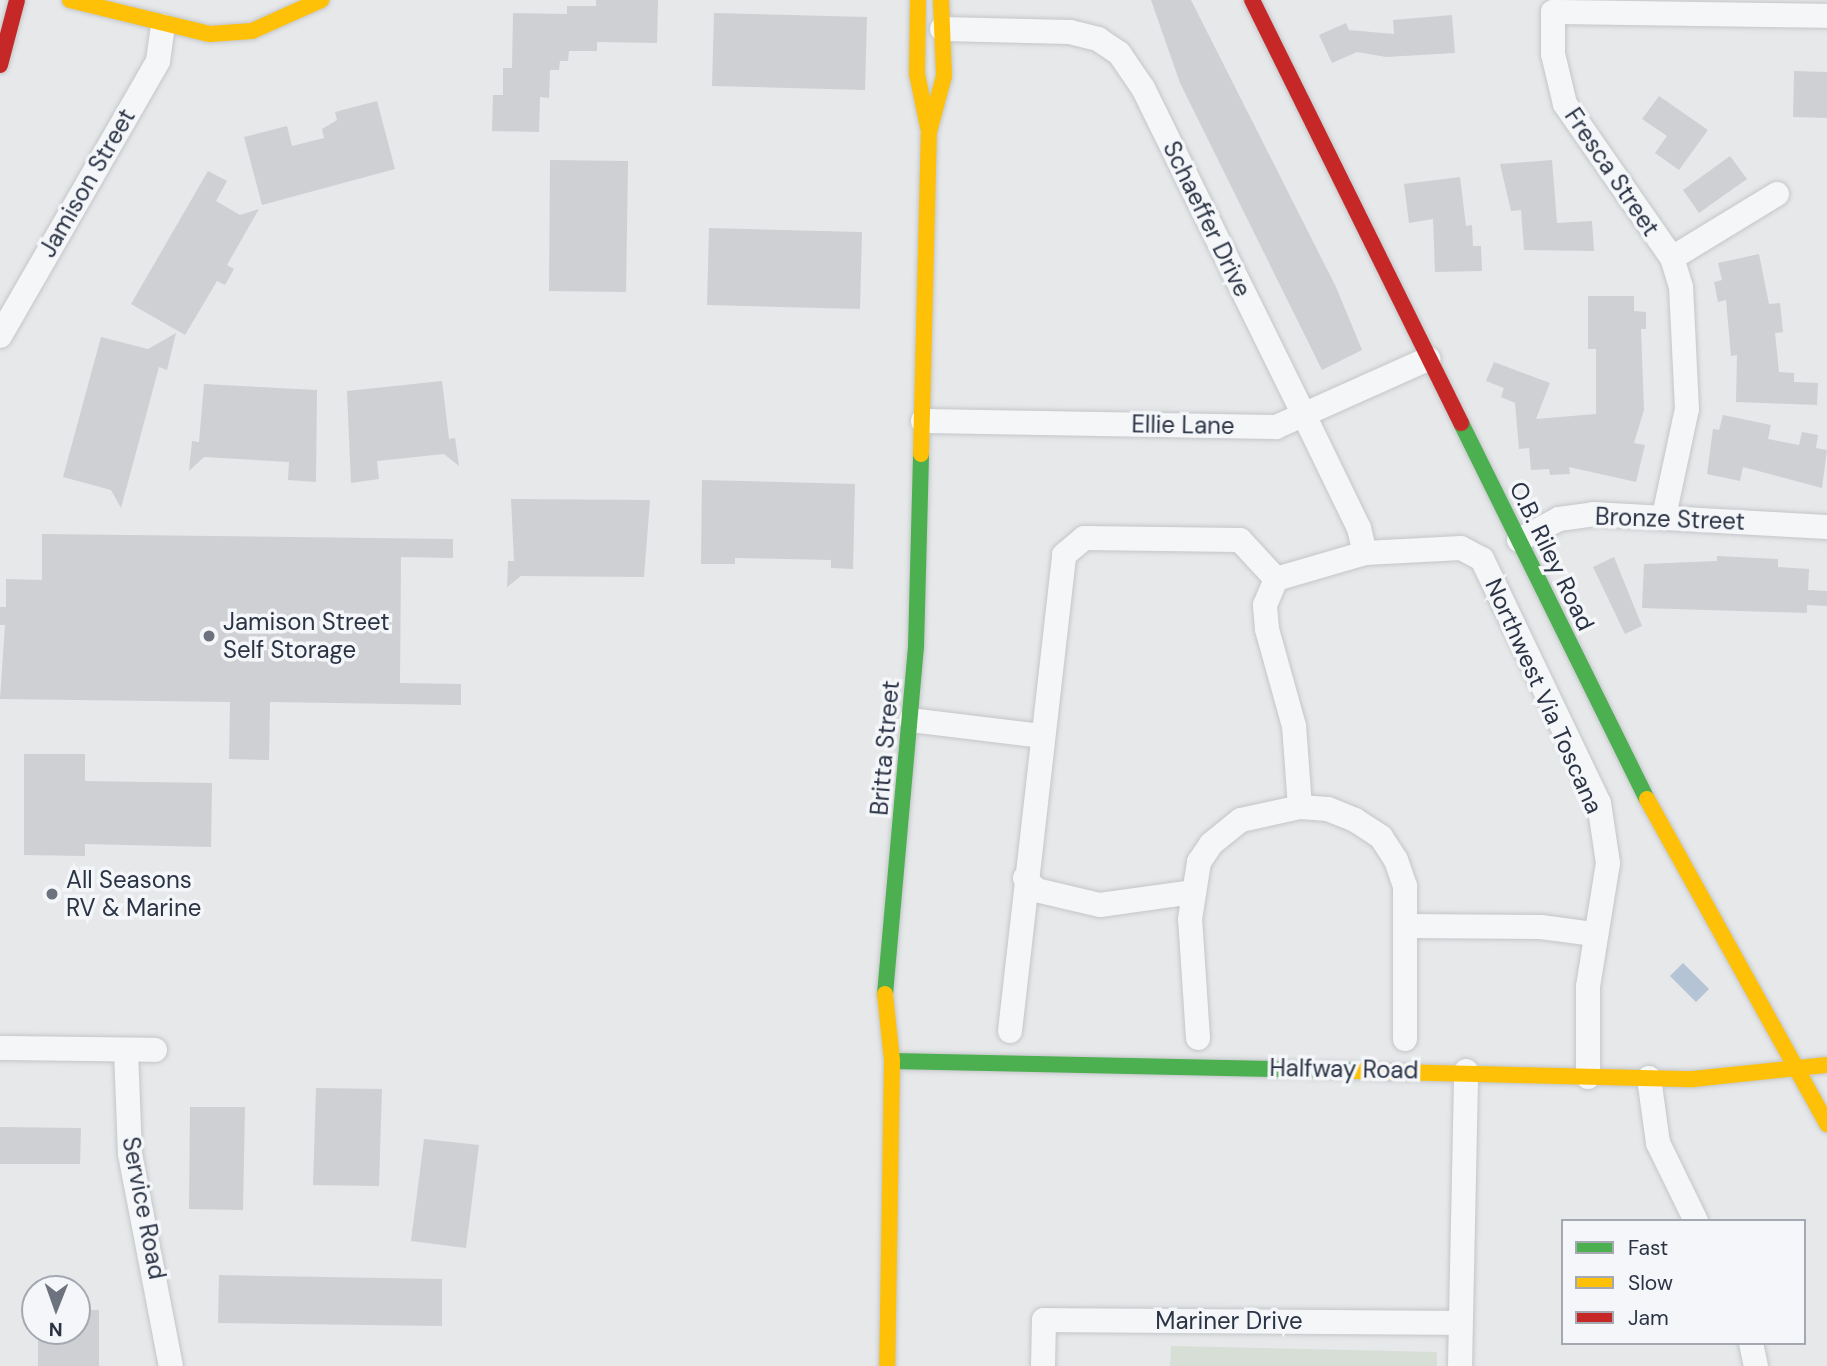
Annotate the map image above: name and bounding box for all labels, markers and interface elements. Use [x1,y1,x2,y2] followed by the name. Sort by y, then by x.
[1559,103,1665,241] street label: Fresca Street
[33,104,141,262] street label: Jamison Street
[1157,136,1257,302] street label: Schaeffer Drive
[1131,410,1235,440] street label: Ellie Lane
[1503,477,1601,635] street label: O.B. Riley Road
[1595,502,1745,536] street label: Bronze Street
[1479,574,1609,818] street label: Northwest Via Toscana
[223,608,390,664] place label: Jamison Street Self Storage
[201,628,217,644] marker: Jamison Street Self Storage
[865,679,905,817] street label: Britta Street
[66,866,201,922] place label: All Seasons RV & Marine
[44,886,60,902] marker: All Seasons RV & Marine
[1269,1053,1419,1085] street label: Halfway Road
[116,1134,172,1282] street label: Service Road
[1561,1219,1806,1345] legend
[1628,1234,1668,1262] text: Fast
[1628,1269,1673,1297] text: Slow
[21,1275,91,1345] north arrow
[1628,1304,1669,1332] text: Jam
[1155,1307,1303,1335] street label: Mariner Drive
[49,1317,63,1342] text: N

